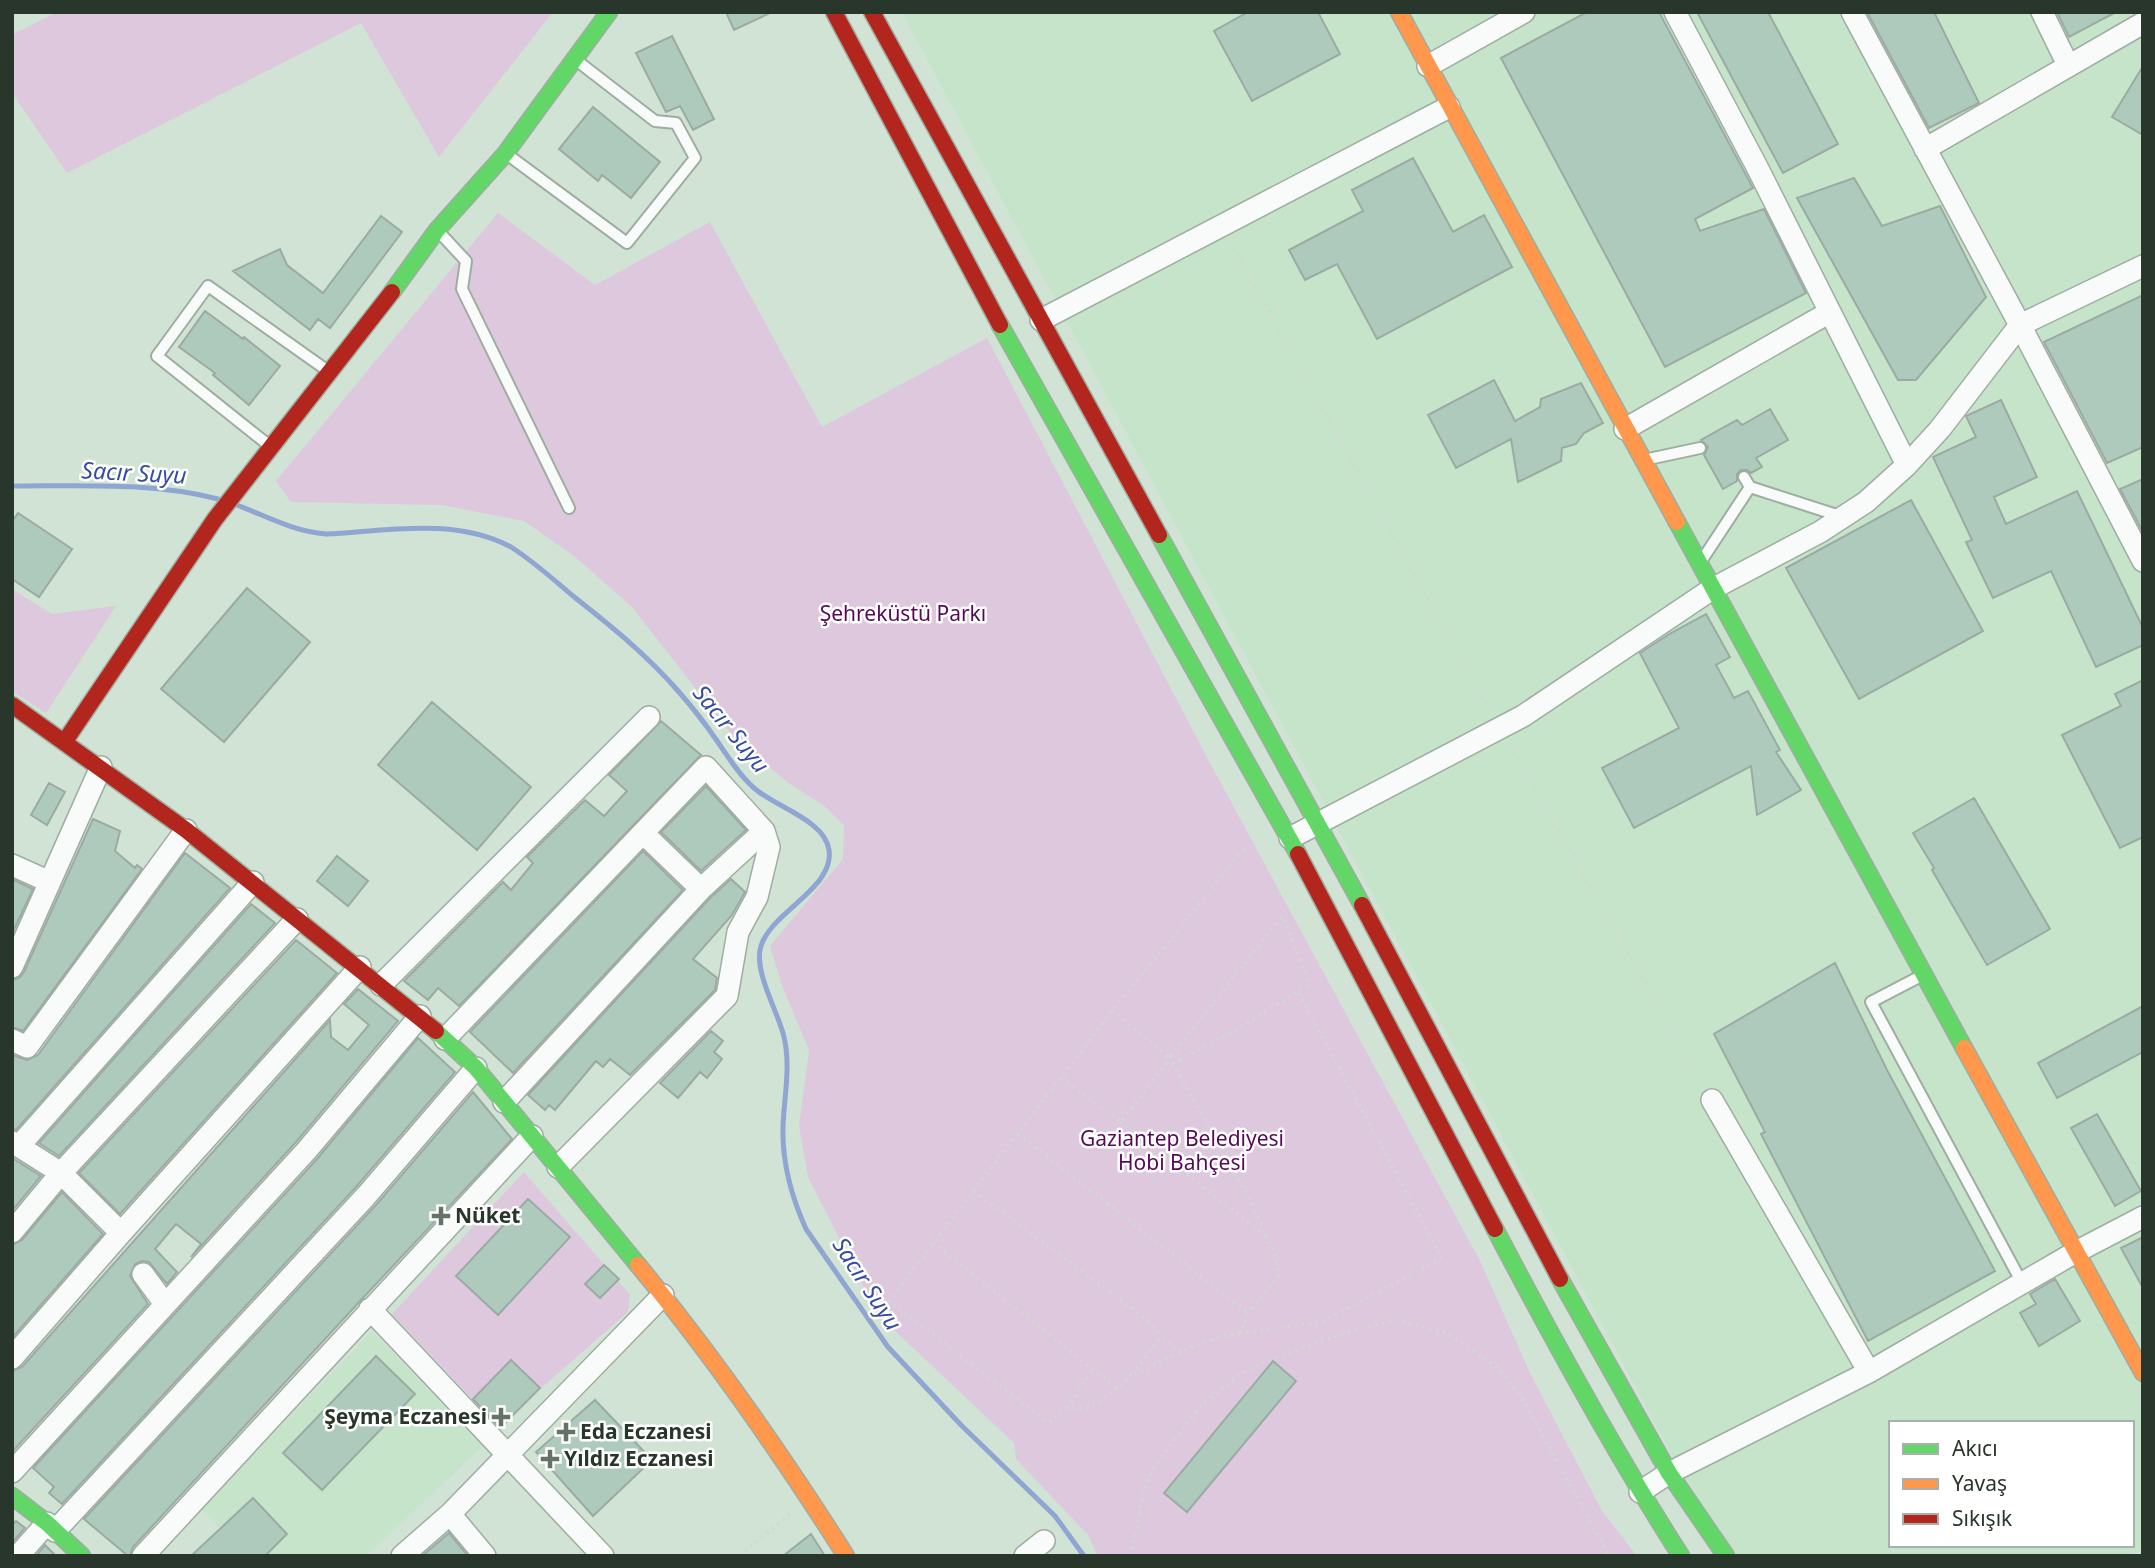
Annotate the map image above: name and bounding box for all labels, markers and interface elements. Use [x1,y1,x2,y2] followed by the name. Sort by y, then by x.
[81,453,187,491] water label: Sacır Suyu
[820,599,986,627] park label: Şehreküstü Parkı
[686,677,777,779] water label: Sacır Suyu
[1080,1124,1284,1176] park label: Gaziantep Belediyesi Hobi Bahçesi
[455,1201,520,1229] place label: Nüket
[433,1208,449,1224] marker: Nüket
[826,1231,910,1336] water label: Sacır Suyu
[324,1402,487,1430] place label: Şeyma Eczanesi
[493,1409,509,1425] marker: Şeyma Eczanesi
[580,1417,712,1445] place label: Eda Eczanesi
[1889,1421,2134,1547] legend
[558,1424,574,1440] marker: Eda Eczanesi
[1952,1434,1998,1462] text: Akıcı
[564,1444,714,1472] place label: Yıldız Eczanesi
[542,1451,558,1467] marker: Yıldız Eczanesi
[1952,1469,2007,1497] text: Yavaş
[1952,1504,2013,1532] text: Sıkışık

